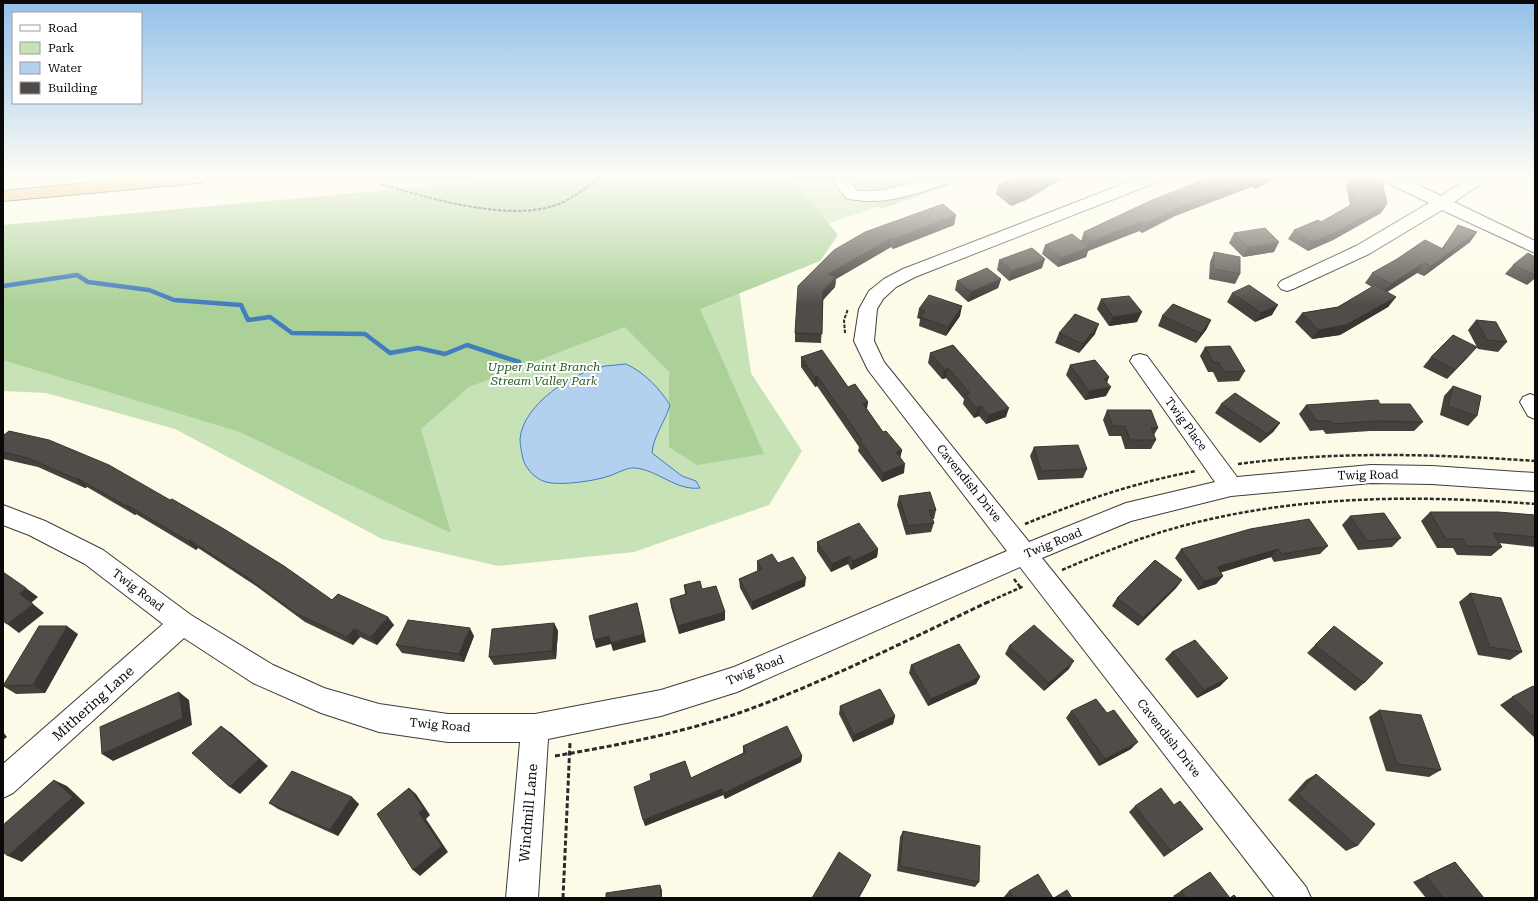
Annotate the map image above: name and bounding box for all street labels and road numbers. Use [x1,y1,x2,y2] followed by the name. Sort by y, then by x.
[1162,395,1210,454] street label: Twig Place
[934,442,1005,525] street label: Cavendish Drive
[1337,467,1399,483] street label: Twig Road
[1022,525,1084,561] street label: Twig Road
[109,566,167,614] street label: Twig Road
[724,652,786,688] street label: Twig Road
[49,662,137,744] street label: Mithering Lane
[1134,696,1204,780] street label: Cavendish Drive
[409,715,471,735] street label: Twig Road
[516,763,540,863] street label: Windmill Lane

